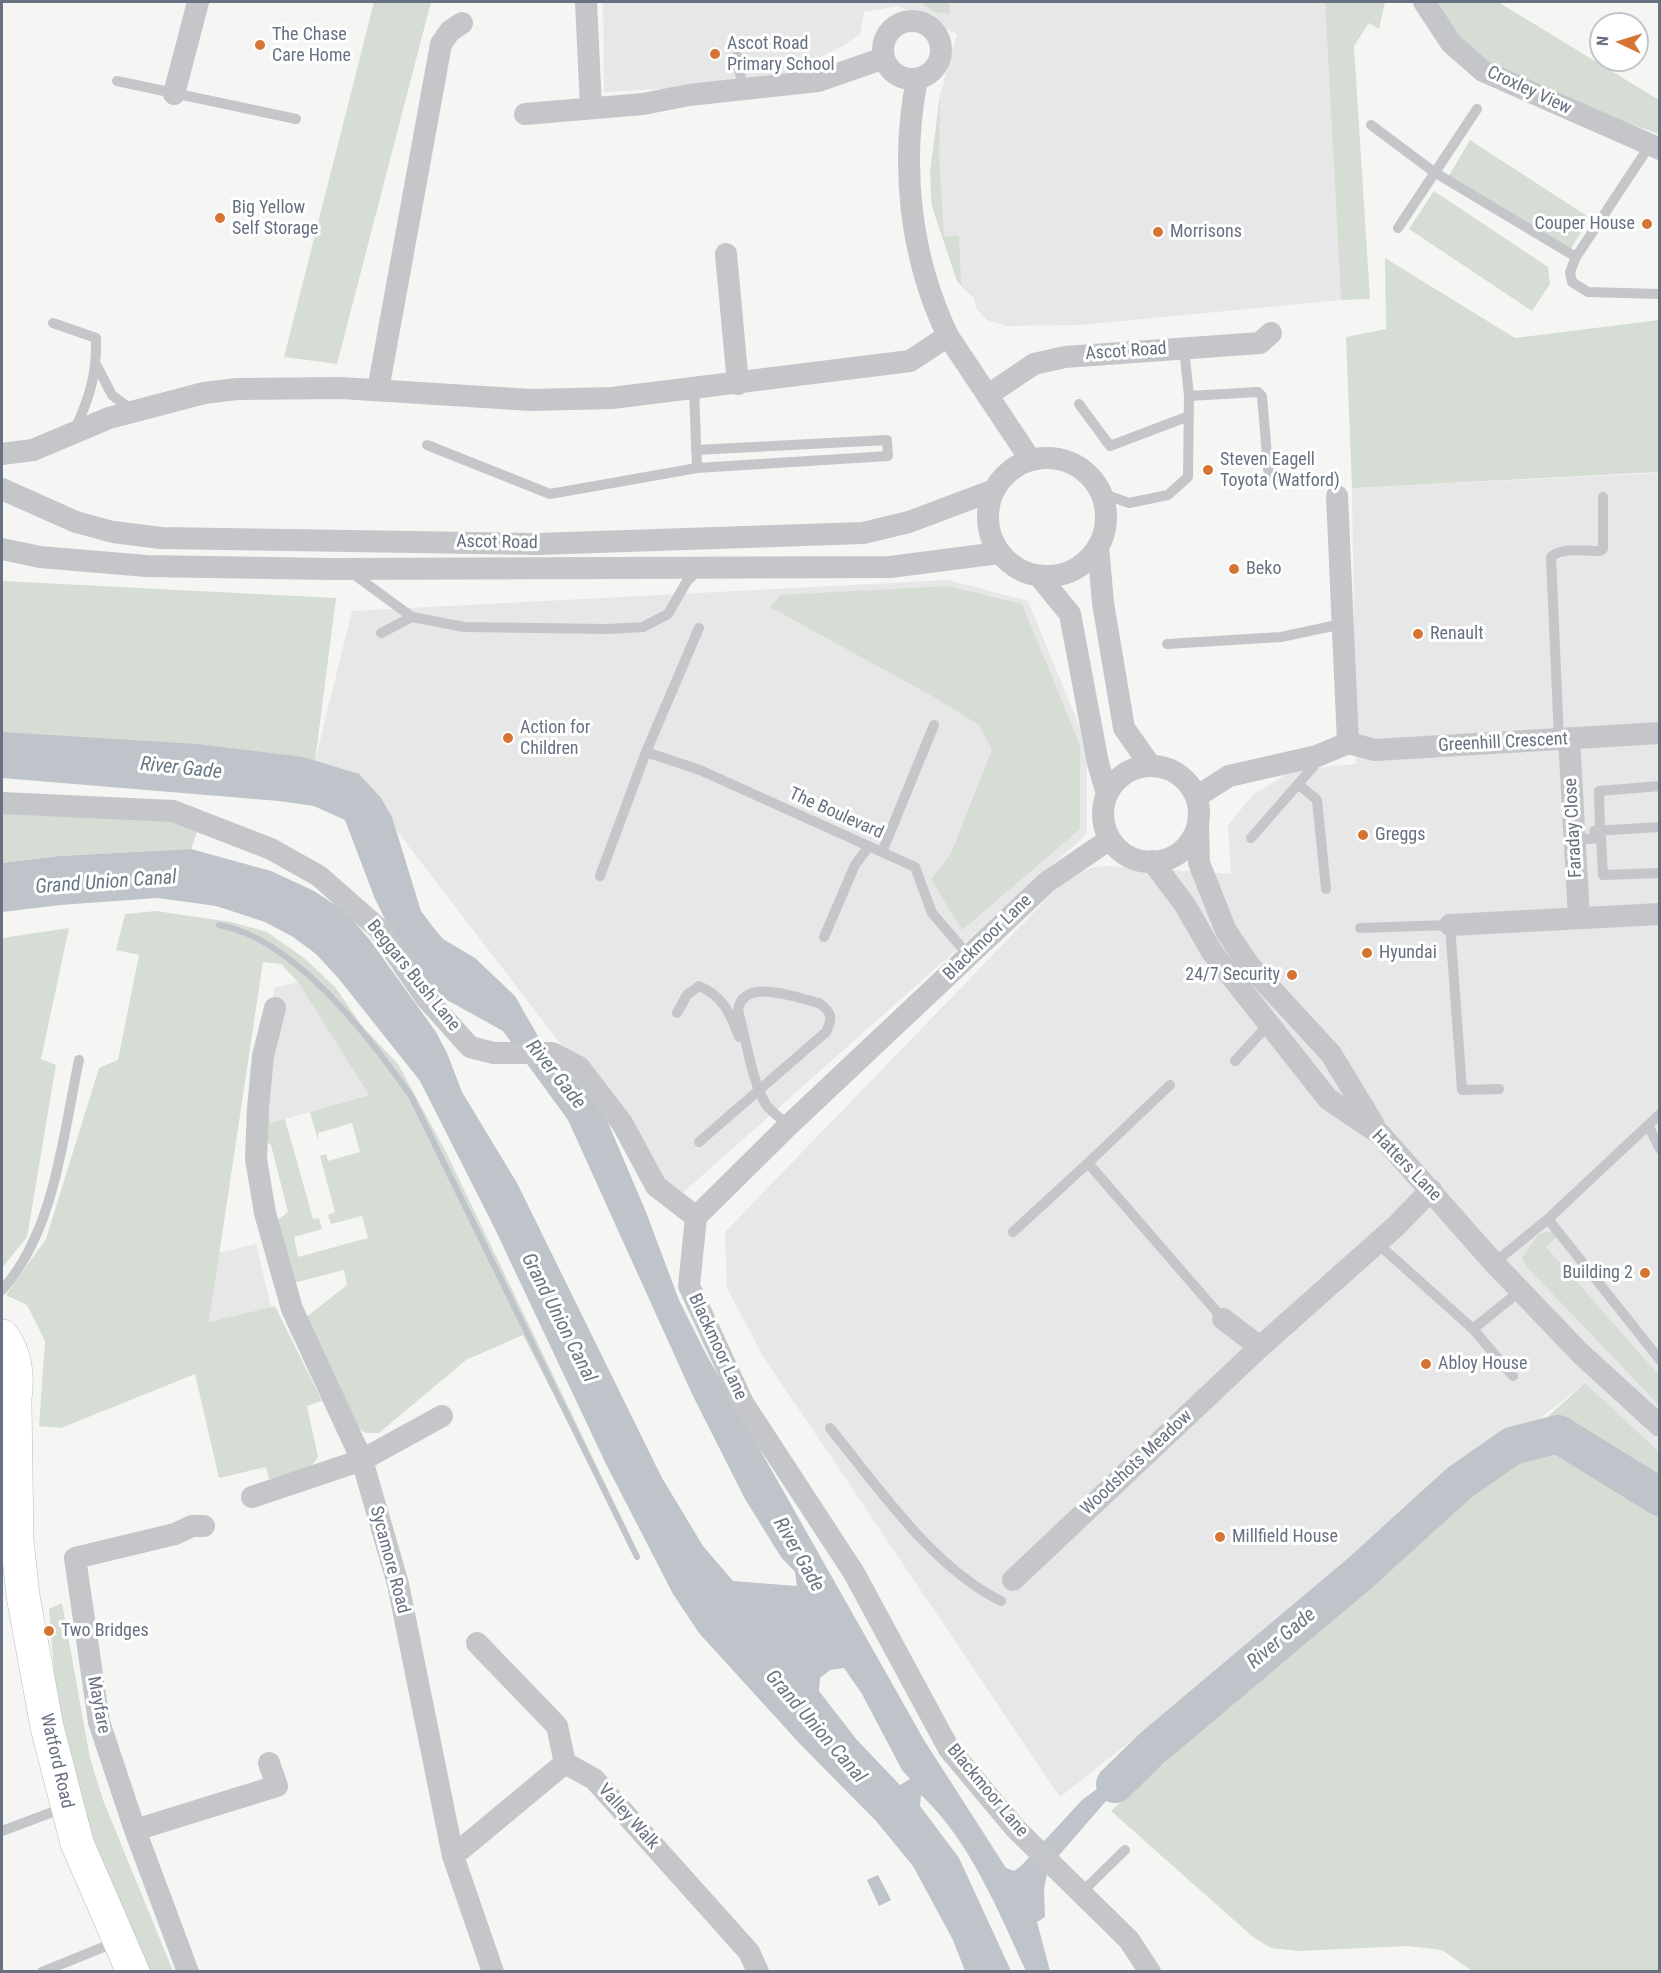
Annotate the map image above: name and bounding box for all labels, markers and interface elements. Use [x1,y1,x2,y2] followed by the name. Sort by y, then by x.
[1589,12,1649,72] north arrow
[272,24,351,66] place label: The Chase Care Home
[727,33,835,76] place label: Ascot Road Primary School
[1593,35,1612,46] text: N
[253,38,267,52] marker: The Chase Care Home
[708,47,722,61] marker: Ascot Road Primary School
[1483,62,1575,120] street label: Croxley View
[232,197,318,240] place label: Big Yellow Self Storage
[213,211,227,225] marker: Big Yellow Self Storage
[1535,213,1635,235] place label: Couper House
[1640,217,1654,231] marker: Couper House
[1170,221,1242,243] place label: Morrisons
[1151,225,1165,239] marker: Morrisons
[1085,338,1167,366] street label: Ascot Road
[1220,449,1340,492] place label: Steven Eagell Toyota (Watford)
[1201,463,1215,477] marker: Steven Eagell Toyota (Watford)
[456,531,538,555] street label: Ascot Road
[1246,558,1281,580] place label: Beko
[1227,562,1241,576] marker: Beko
[1430,623,1483,645] place label: Renault
[1411,627,1425,641] marker: Renault
[520,717,590,760] place label: Action for Children
[1438,729,1568,757] street label: Greenhill Crescent
[501,731,515,745] marker: Action for Children
[139,753,223,785] water label: River Gade
[1561,778,1587,878] street label: Faraday Close
[785,784,887,844] street label: The Boulevard
[1375,824,1425,846] place label: Greggs
[1356,828,1370,842] marker: Greggs
[34,866,178,900] water label: Grand Union Canal
[939,890,1037,986] street label: Blackmoor Lane
[362,916,464,1036] street label: Beggars Bush Lane
[1379,942,1437,964] place label: Hyundai
[1360,946,1374,960] marker: Hyundai
[1185,964,1280,986] place label: 24/7 Security
[1285,968,1299,982] marker: 24/7 Security
[520,1036,590,1114] water label: River Gade
[1367,1126,1445,1206] street label: Hatters Lane
[515,1249,601,1387] water label: Grand Union Canal
[1563,1262,1633,1284] place label: Building 2
[1638,1266,1652,1280] marker: Building 2
[683,1291,751,1403] street label: Blackmoor Lane
[1438,1353,1527,1375] place label: Abloy House
[1419,1357,1433,1371] marker: Abloy House
[1077,1406,1197,1520] street label: Woodshots Meadow
[364,1504,414,1616] street label: Sycamore Road
[767,1514,829,1596] water label: River Gade
[1232,1526,1338,1548] place label: Millfield House
[1213,1530,1227,1544] marker: Millfield House
[1243,1603,1321,1675] water label: River Gade
[61,1620,149,1642] place label: Two Bridges
[42,1624,56,1638] marker: Two Bridges
[759,1666,871,1788] water label: Grand Union Canal
[82,1675,114,1735] street label: Mayfare
[35,1711,77,1811] street label: Watford Road
[942,1740,1032,1842] street label: Blackmoor Lane
[593,1780,663,1854] street label: Valley Walk

